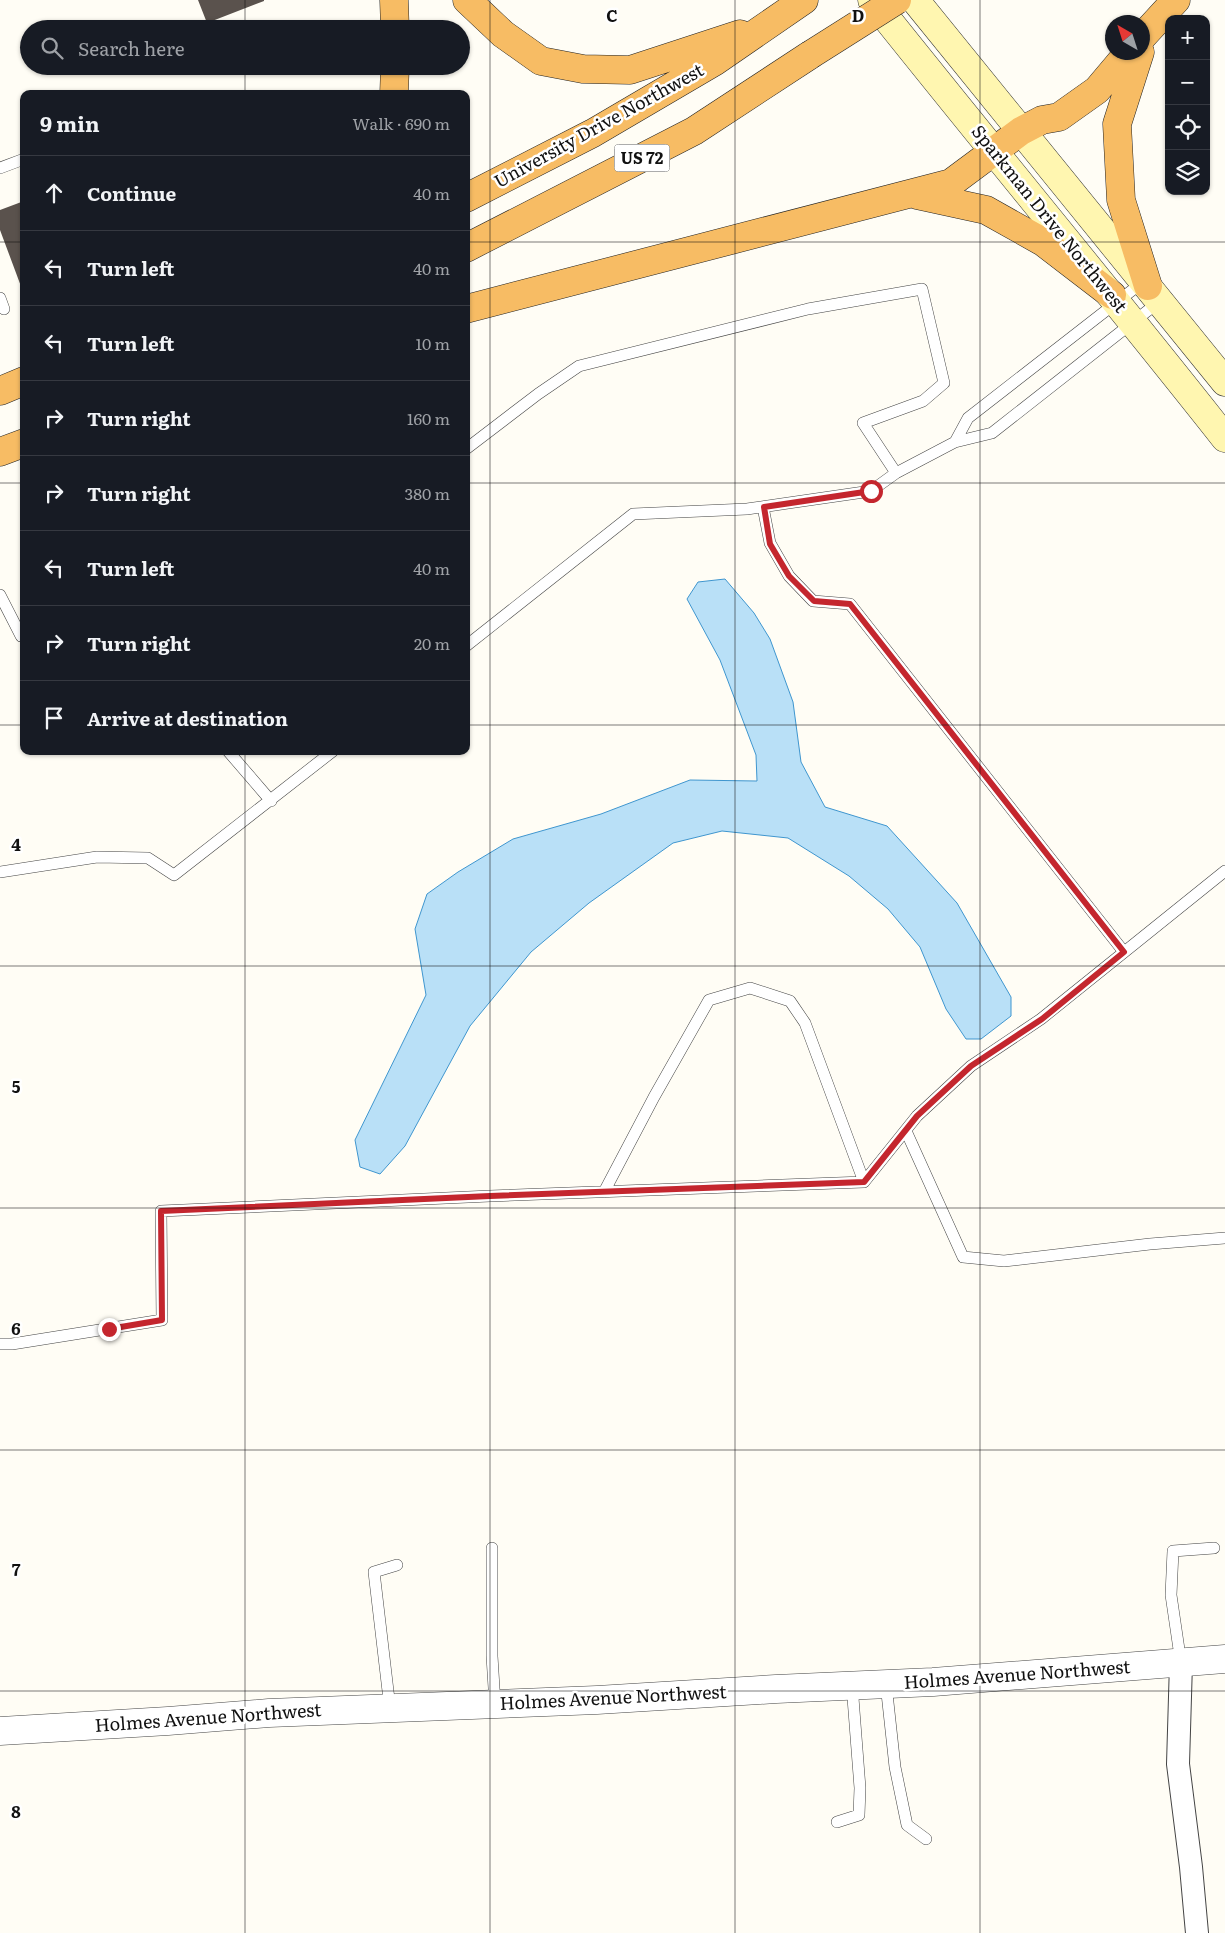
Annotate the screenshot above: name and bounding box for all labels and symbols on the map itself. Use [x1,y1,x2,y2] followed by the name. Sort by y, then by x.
[606,3,618,27] text: C
[852,3,864,27] text: D
[1105,15,1150,60] north arrow
[488,55,709,194] street label: University Drive Northwest
[966,118,1135,318] street label: Sparkman Drive Northwest
[614,144,670,172] road number: US 72
[860,480,883,503] route start
[11,832,21,856] text: 4
[12,1074,21,1098] text: 5
[11,1316,21,1340] text: 6
[98,1318,121,1341] route end
[12,1557,21,1581] text: 7
[903,1652,1132,1695] street label: Holmes Avenue Northwest
[499,1677,728,1716] street label: Holmes Avenue Northwest
[94,1695,323,1738] street label: Holmes Avenue Northwest
[11,1799,21,1823] text: 8

